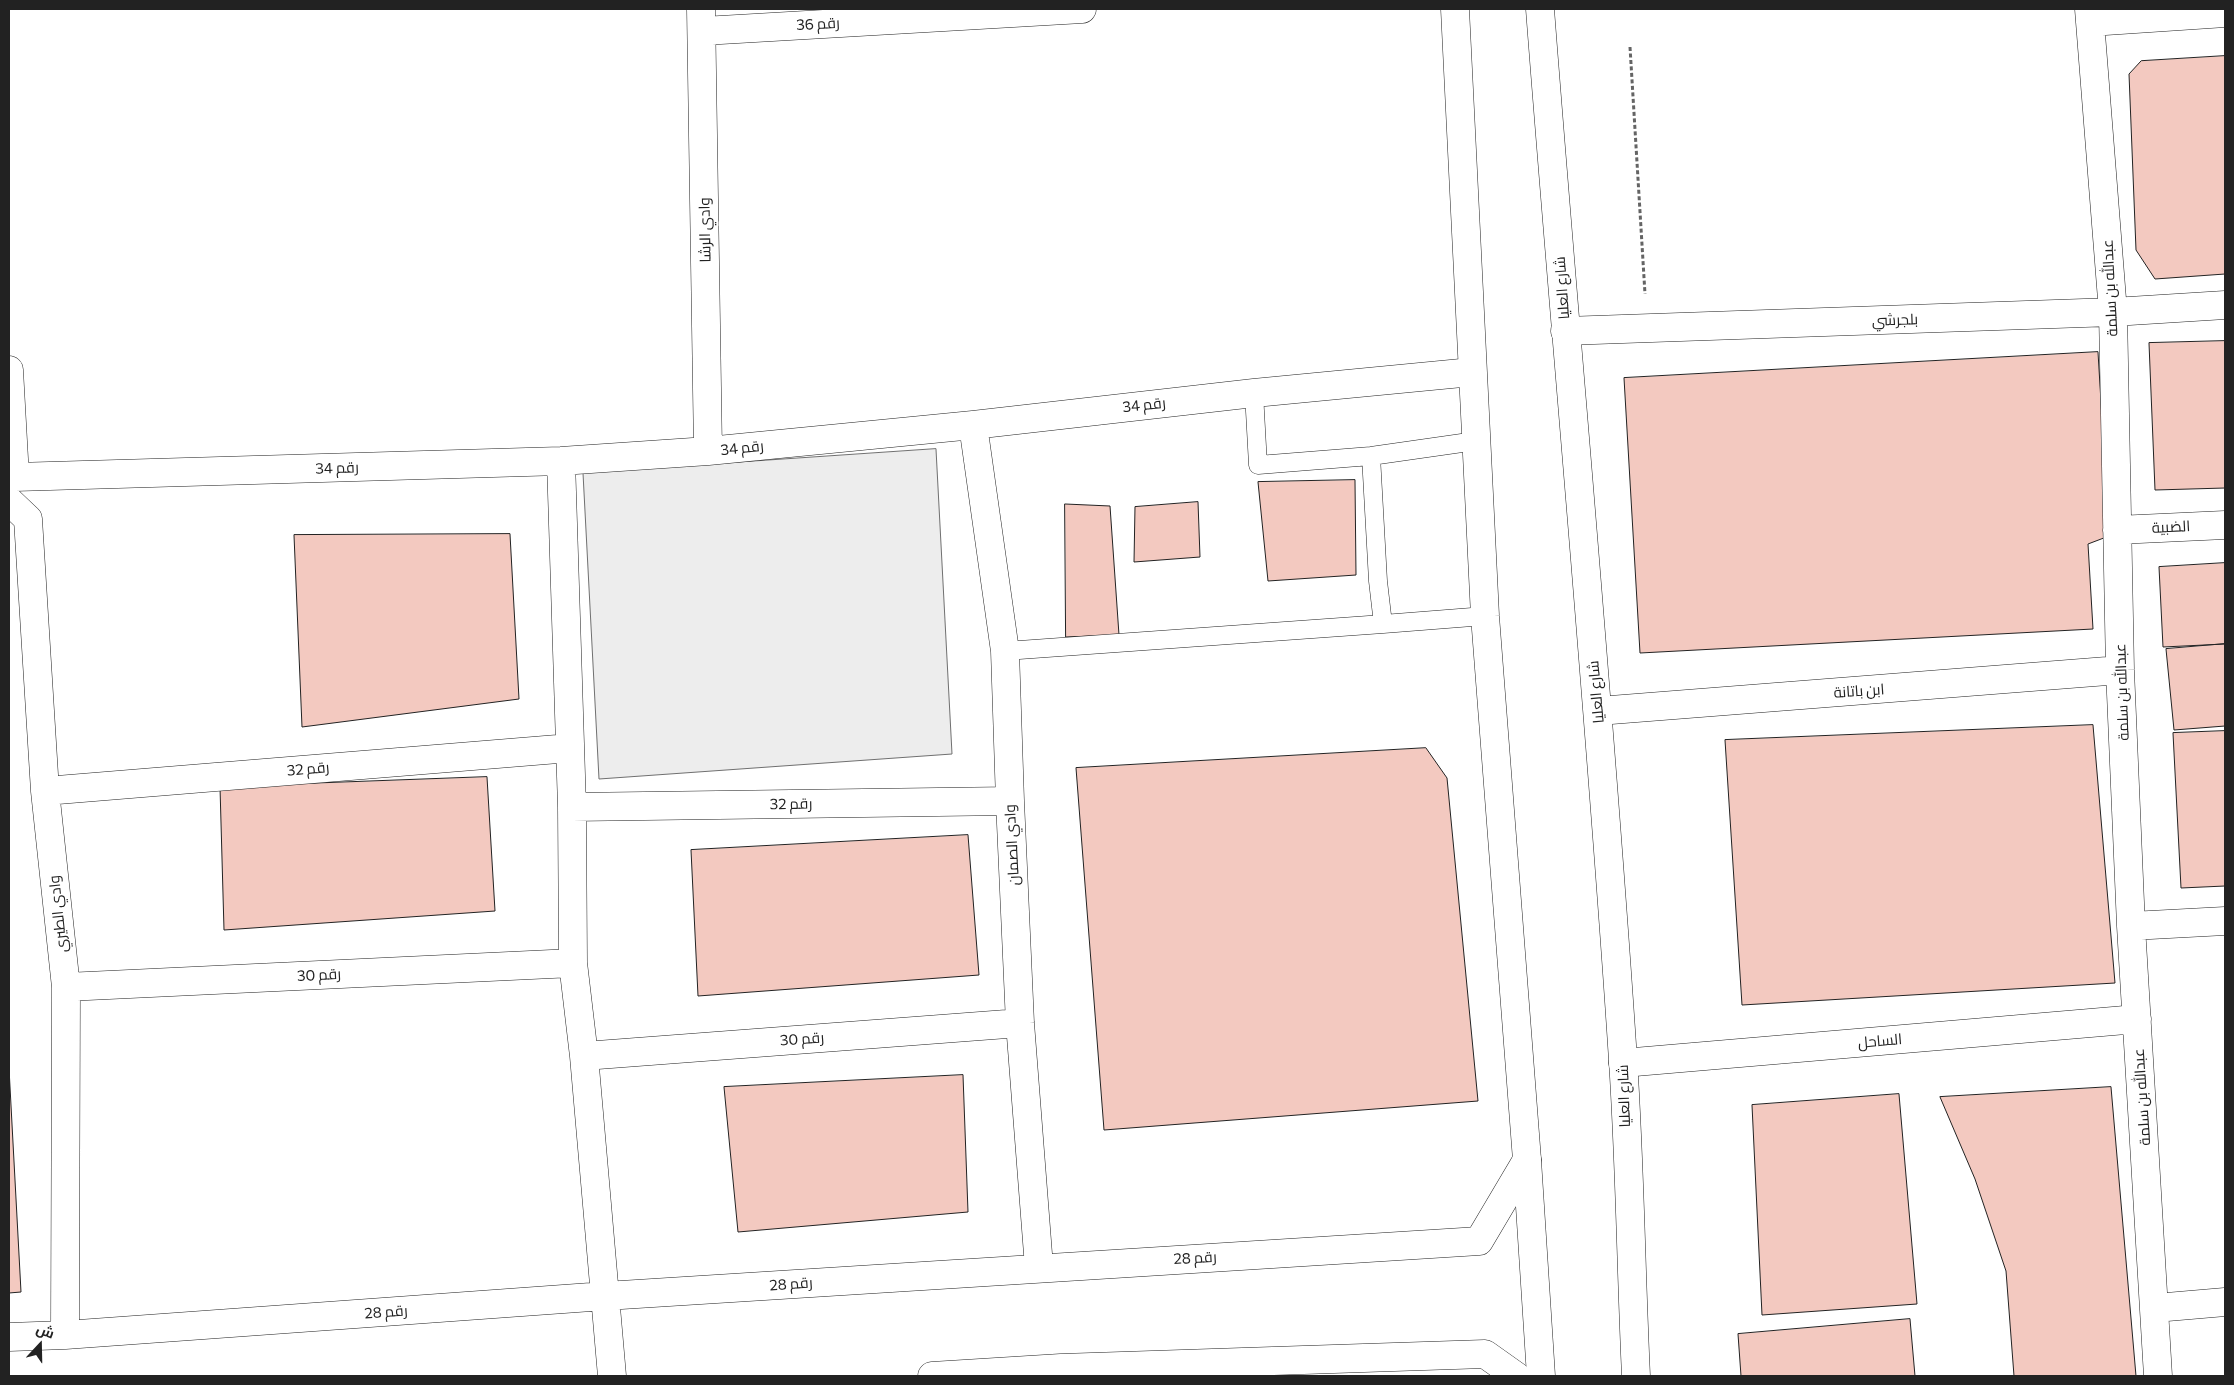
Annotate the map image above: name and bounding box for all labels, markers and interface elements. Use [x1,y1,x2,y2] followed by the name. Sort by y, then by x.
[796,14,840,34] street label: رقم 36
[695,197,715,263] street label: وادي الرشا
[2098,239,2122,337] street label: عبدالله بن سلمة
[1551,256,1573,320] street label: شارع العليا
[1872,310,1918,330] street label: بلجرشي
[1121,394,1167,416] street label: رقم 34
[719,437,765,459] street label: رقم 34
[315,458,359,478] street label: رقم 34
[2151,517,2191,537] street label: الضبية
[2111,643,2133,741] street label: عبدالله بن سلمة
[1584,660,1608,724] street label: شارع العليا
[1833,680,1885,702] street label: ابن باتانة
[286,758,330,780] street label: رقم 32
[770,795,812,813] street label: رقم 32
[1001,804,1023,886] street label: وادي الصمان
[45,875,71,953] street label: وادي الطيري
[296,965,342,985] street label: رقم 30
[779,1028,825,1050] street label: رقم 30
[1857,1030,1903,1052] street label: الساحل
[2130,1048,2154,1146] street label: عبدالله بن سلمة
[1614,1064,1634,1128] street label: شارع العليا
[1173,1248,1217,1268] street label: رقم 28
[769,1274,813,1294] street label: رقم 28
[364,1302,408,1322] street label: رقم 28
[34,1319,57,1342] text: ش
[15,1320,65,1370] north arrow

